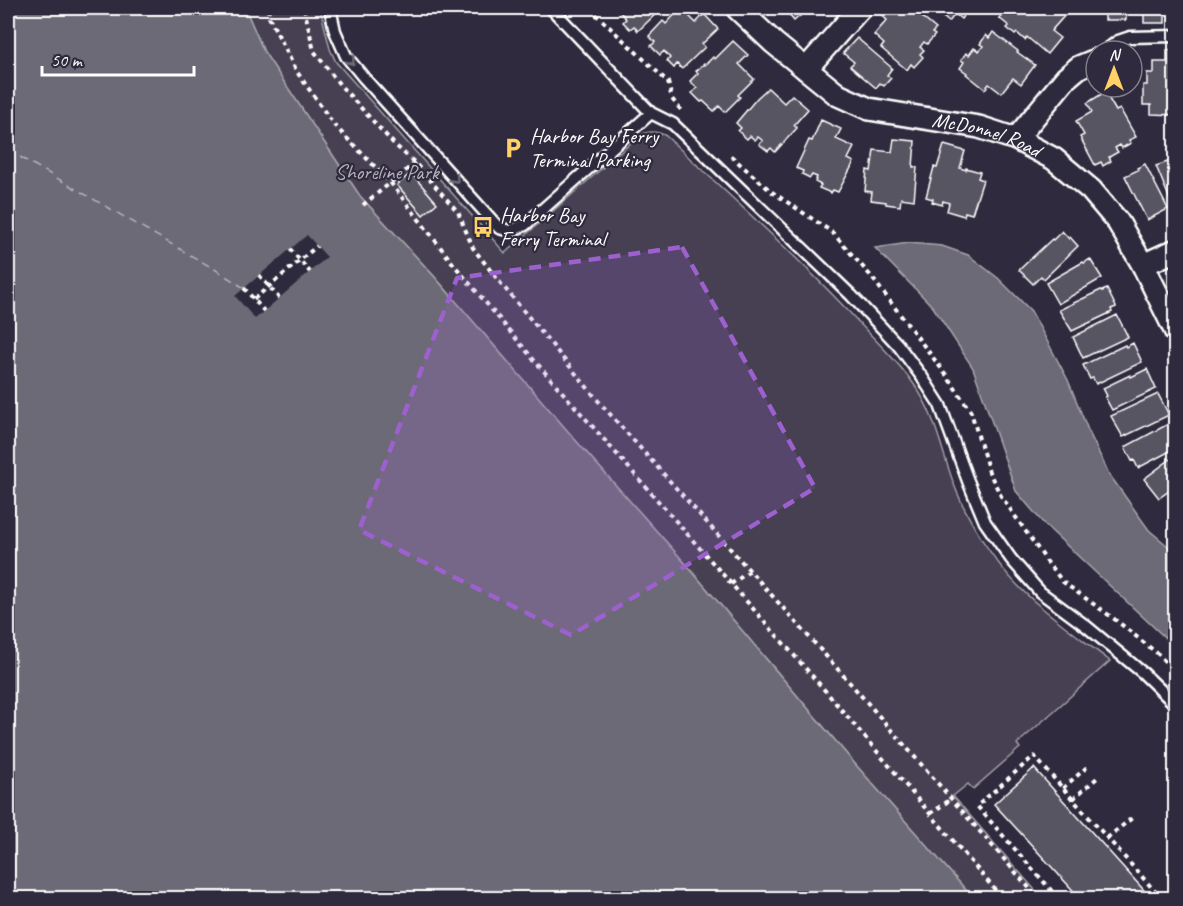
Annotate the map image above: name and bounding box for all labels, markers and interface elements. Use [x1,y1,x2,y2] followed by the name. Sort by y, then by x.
[42,39,194,77] scale bar
[1084,39,1144,99] north arrow
[1109,45,1122,65] text: N
[51,49,84,71] text: 50 m
[344,54,355,65] one-way arrow
[930,107,1049,165] street label: McDonnel Road
[530,123,660,173] place label: Harbor Bay Ferry Terminal Parking
[501,136,525,160] parking icon: Harbor Bay Ferry Terminal Parking
[335,159,440,185] park label: Shoreline Park
[448,172,459,183] one-way arrow
[500,202,609,252] place label: Harbor Bay Ferry Terminal
[471,215,495,239] bus stop icon: Harbor Bay Ferry Terminal

